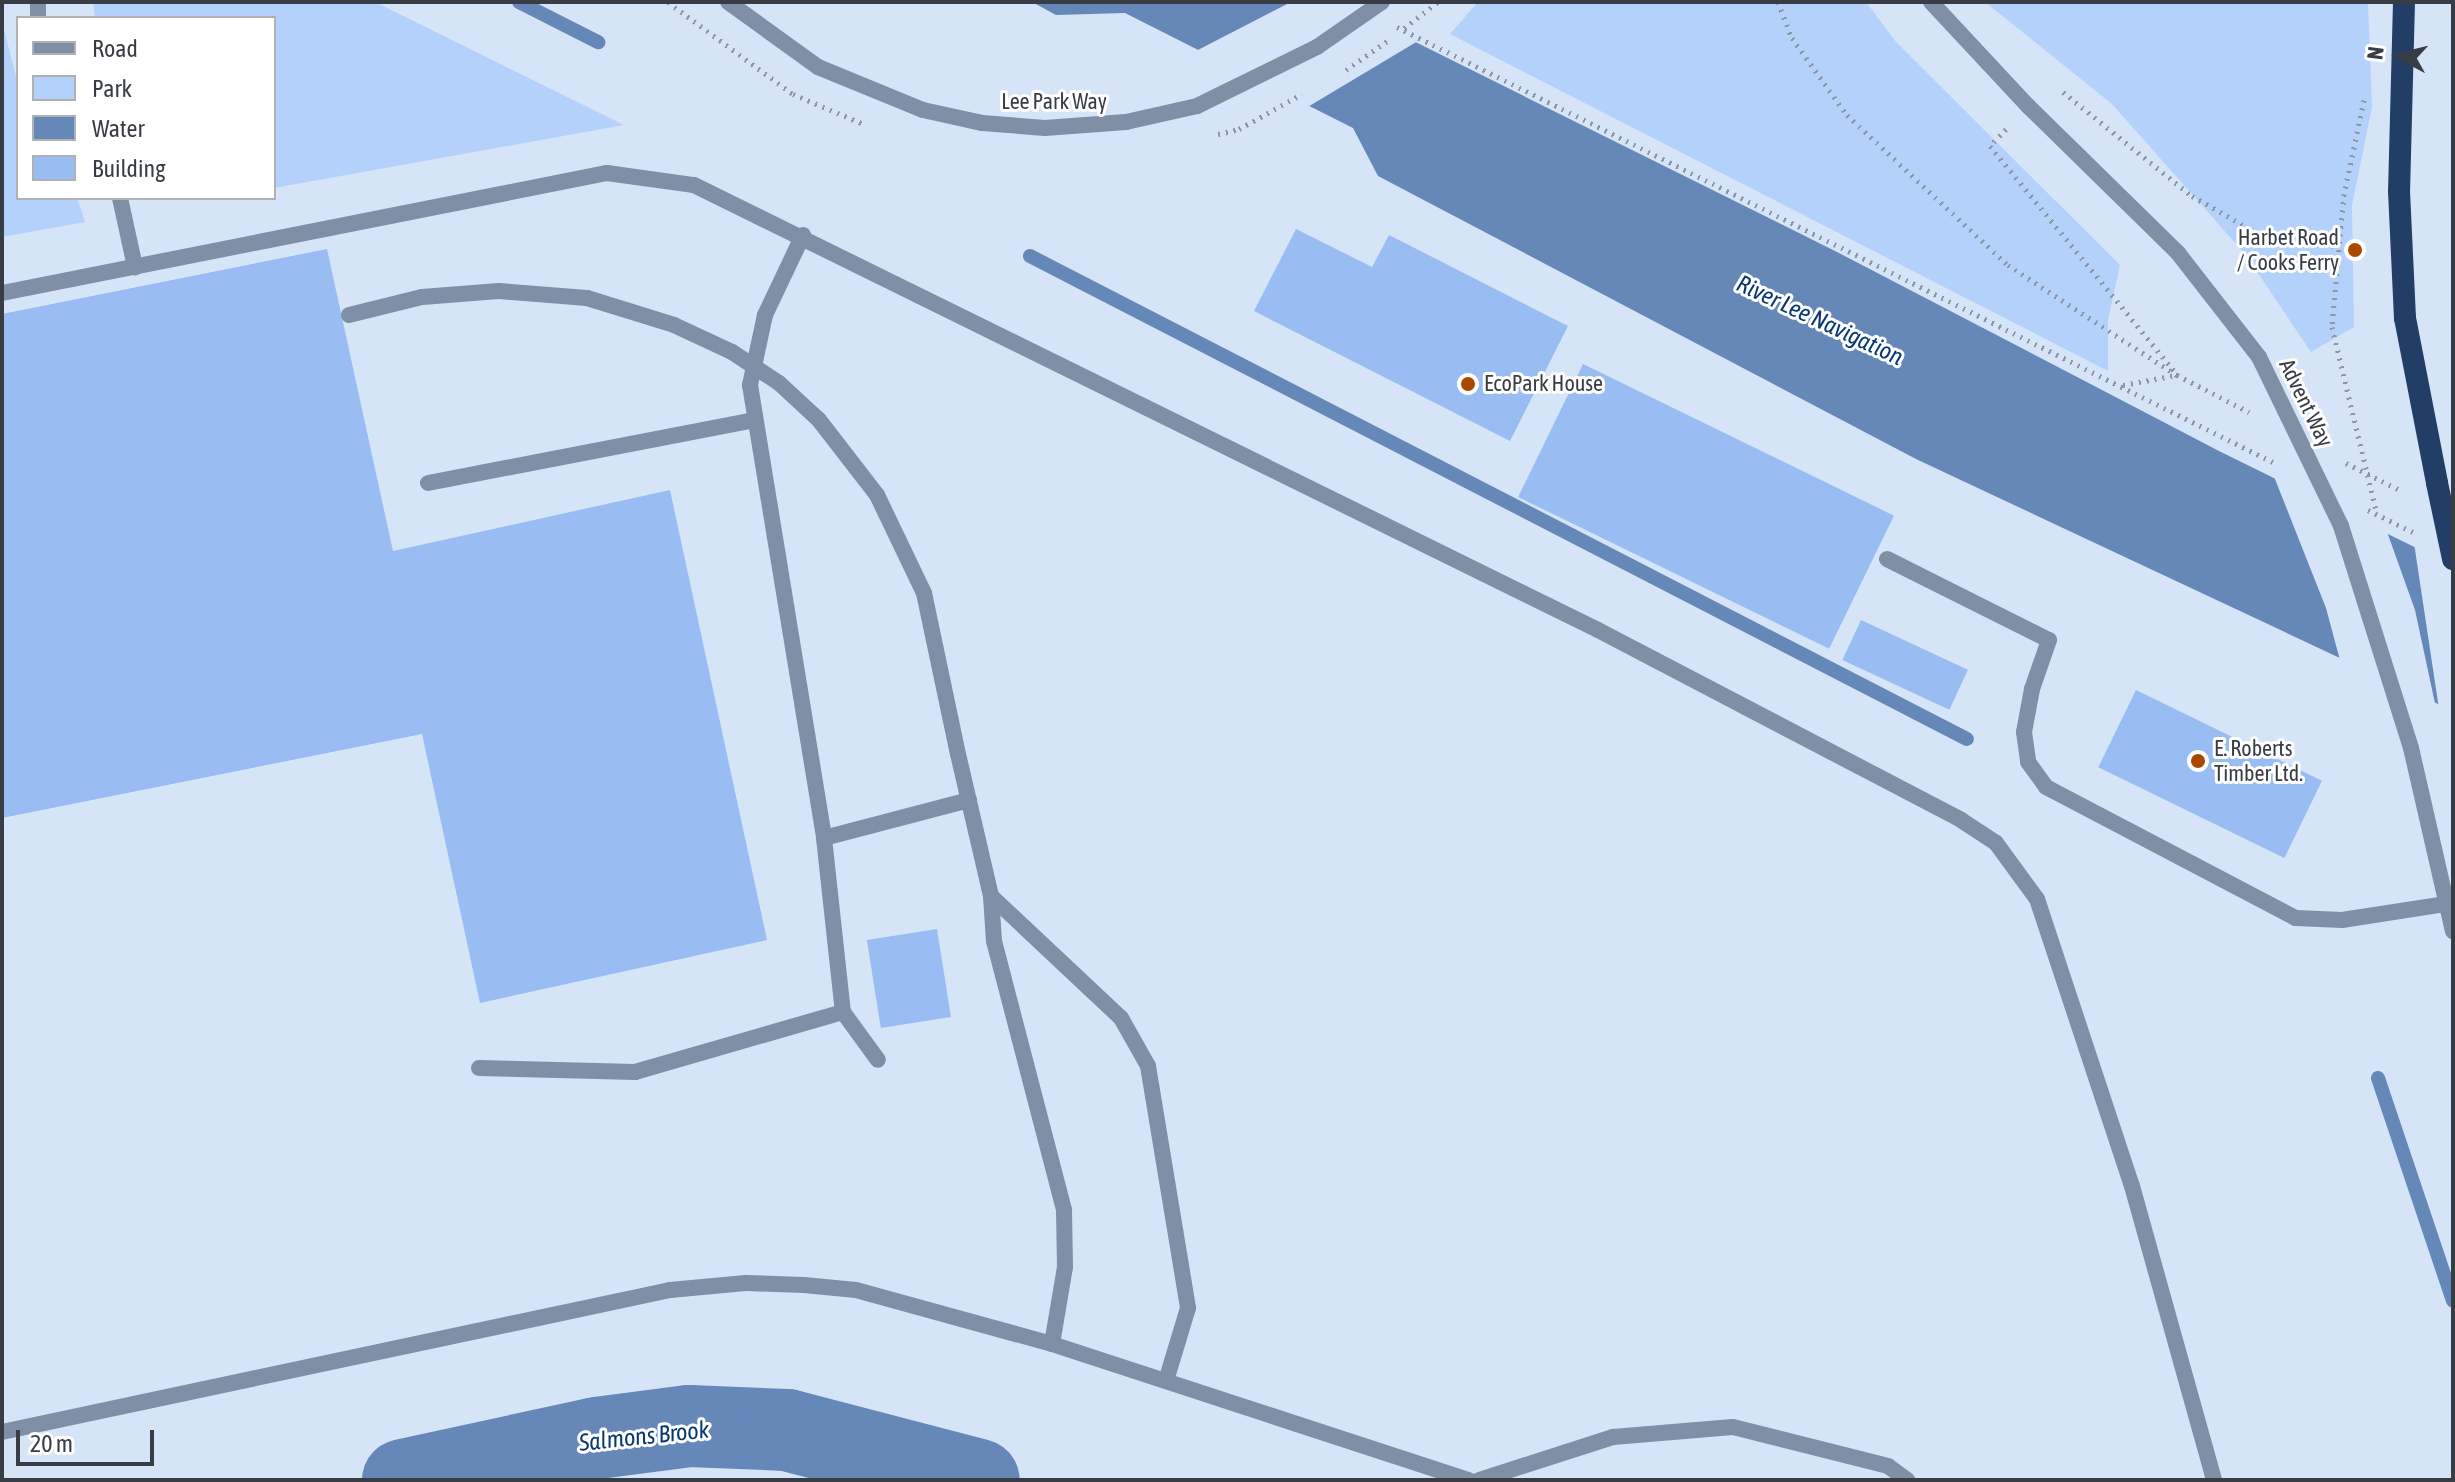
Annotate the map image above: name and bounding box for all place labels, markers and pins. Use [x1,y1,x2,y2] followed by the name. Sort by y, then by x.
[2237,224,2339,276] place label: Harbet Road / Cooks Ferry
[2346,241,2364,259] marker: Harbet Road / Cooks Ferry
[1484,371,1603,397] place label: EcoPark House
[1459,375,1477,393] marker: EcoPark House
[2214,735,2303,786] place label: E. Roberts Timber Ltd.
[2189,752,2207,770] marker: E. Roberts Timber Ltd.

